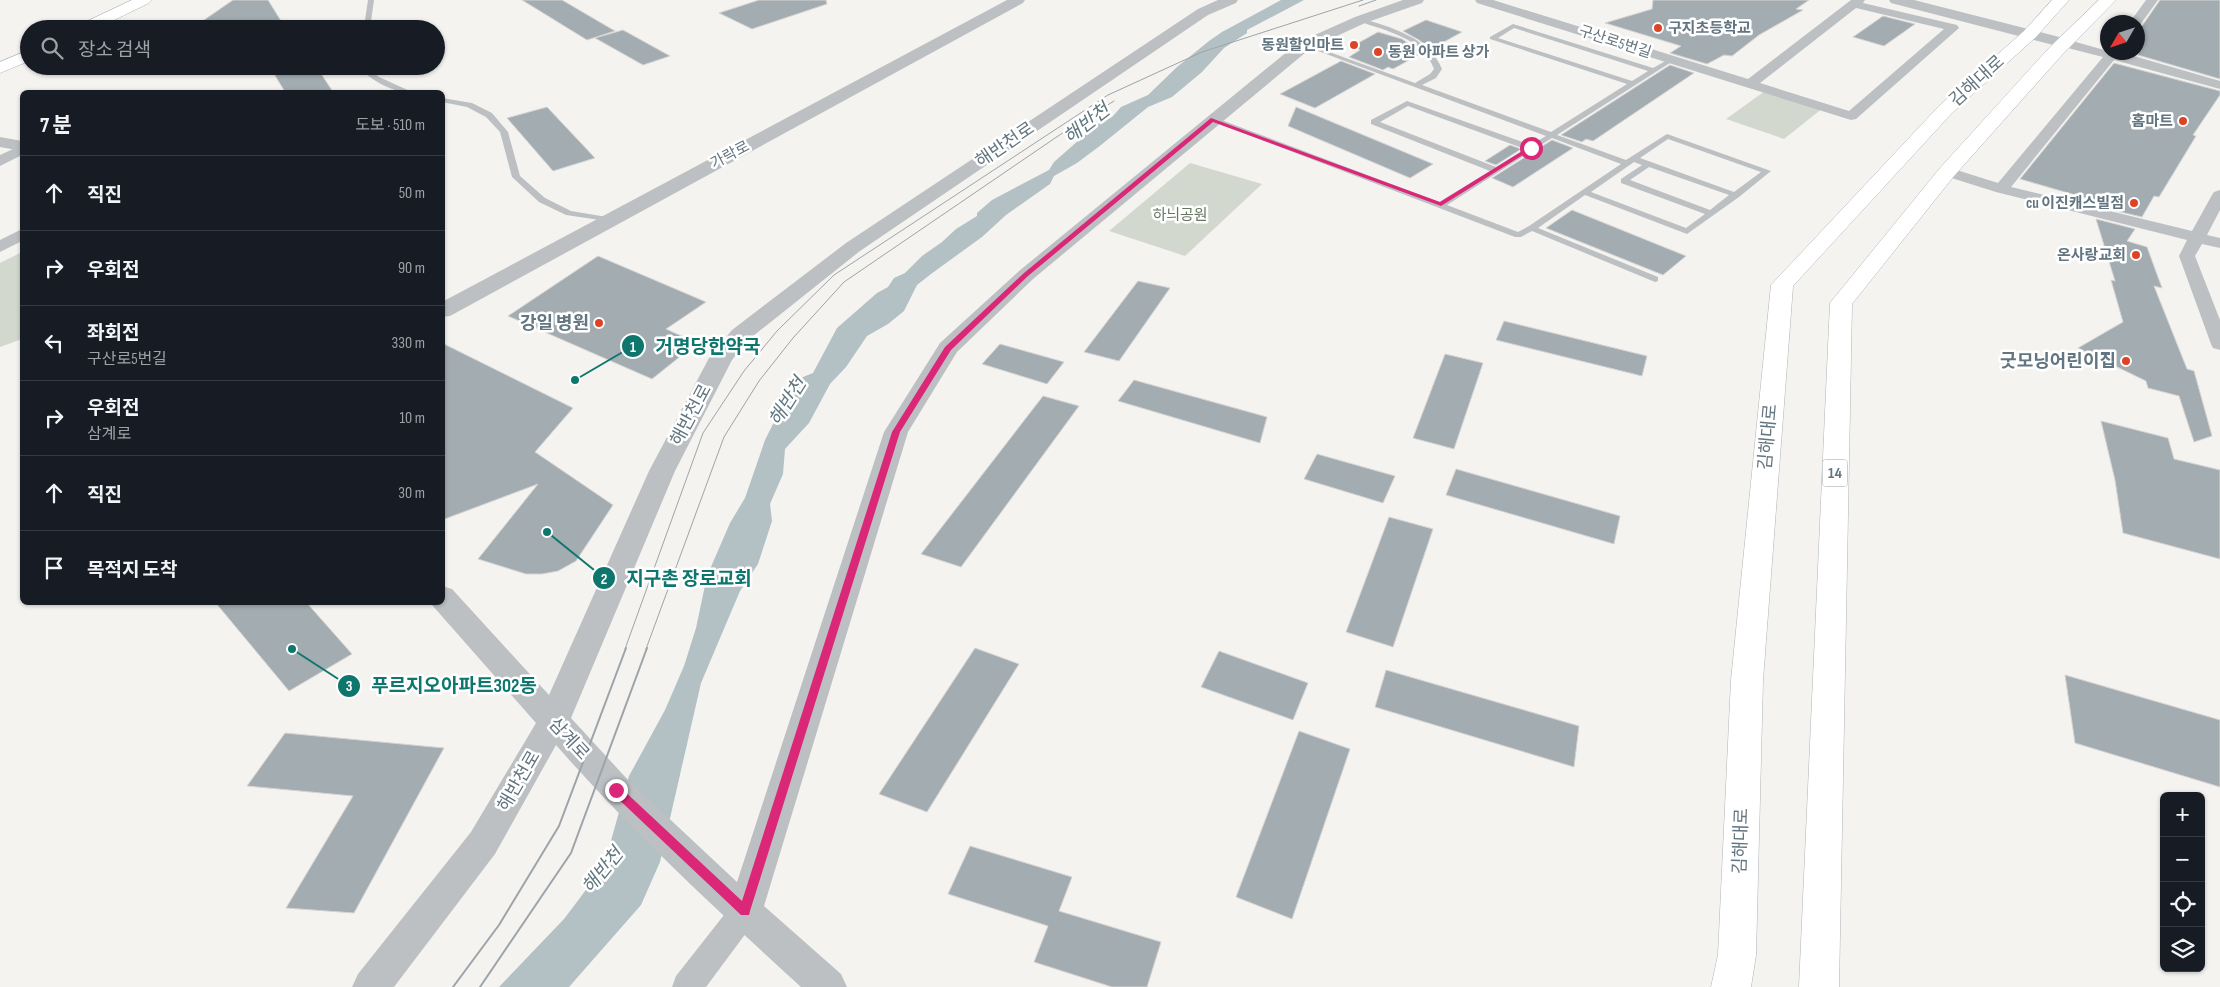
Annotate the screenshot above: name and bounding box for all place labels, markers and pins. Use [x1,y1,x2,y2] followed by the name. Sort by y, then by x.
[1668,19,1751,38] place label: 구지초등학교
[1652,22,1664,34] marker: 구지초등학교
[1261,36,1344,55] place label: 동원할인마트
[1348,39,1360,51] marker: 동원할인마트
[1388,43,1489,62] place label: 동원 아파트 상가
[1372,46,1384,58] marker: 동원 아파트 상가
[2132,112,2173,131] place label: 홈마트
[2177,115,2189,127] marker: 홈마트
[2026,194,2124,213] place label: cu 이진캐스빌점
[2128,197,2140,209] marker: cu 이진캐스빌점
[2057,246,2126,265] place label: 온사랑교회
[2130,249,2142,261] marker: 온사랑교회
[520,313,589,334] place label: 강일 병원
[593,317,605,329] marker: 강일 병원
[620,329,770,363] callout: 거명당한약국
[2000,351,2116,372] place label: 굿모닝어린이집
[2120,355,2132,367] marker: 굿모닝어린이집
[591,561,761,595] callout: 지구촌 장로교회
[336,669,547,703] callout: 푸르지오아파트302동

